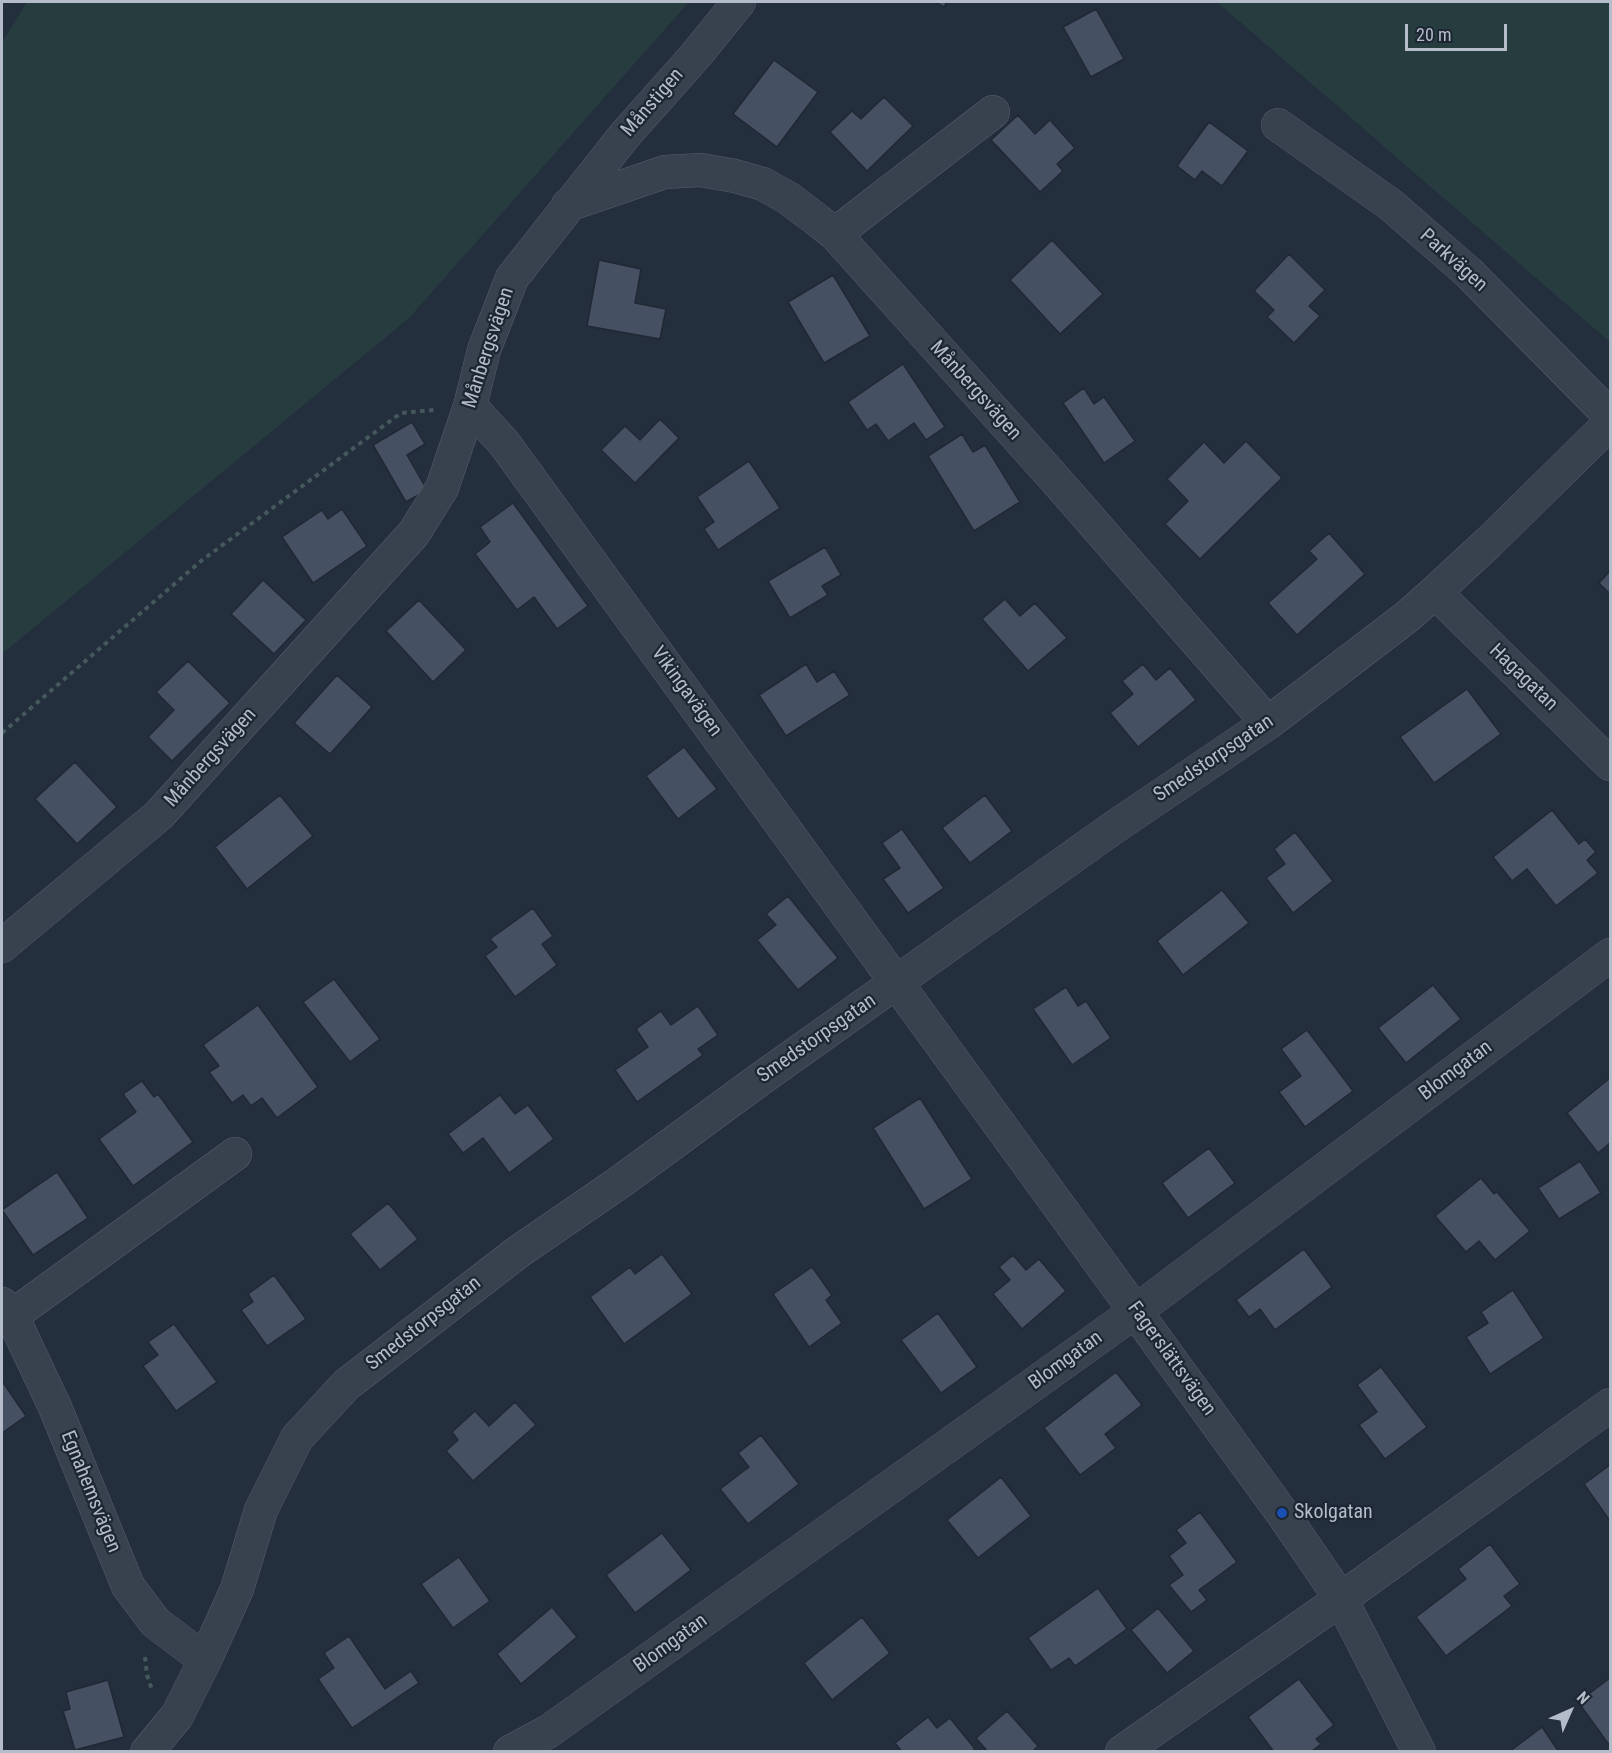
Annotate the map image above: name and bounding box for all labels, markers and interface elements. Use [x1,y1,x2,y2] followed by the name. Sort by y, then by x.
[1408,12,1510,50] scale bar
[1416,24,1451,45] text: 20 m
[617,64,689,142] street label: Månstigen
[1414,224,1492,298] street label: Parkvägen
[458,285,520,411] street label: Månbergsvägen
[924,336,1026,446] street label: Månbergsvägen
[1484,639,1562,717] street label: Hagagatan
[645,642,727,742] street label: Vikingavägen
[160,703,262,813] street label: Månbergsvägen
[1150,710,1278,808] street label: Smedstorpsgatan
[753,989,881,1089] street label: Smedstorpsgatan
[1415,1036,1497,1106] street label: Blomgatan
[362,1272,486,1376] street label: Smedstorpsgatan
[1122,1297,1220,1421] street label: Fagerslättsvägen
[1024,1326,1108,1396] street label: Blomgatan
[55,1428,125,1556] street label: Egnahemsvägen
[1294,1501,1373,1525] place label: Skolgatan
[1275,1506,1289,1520] marker: Skolgatan
[629,1609,713,1679] street label: Blomgatan
[1540,1681,1600,1741] north arrow
[1573,1688,1593,1708] text: N

